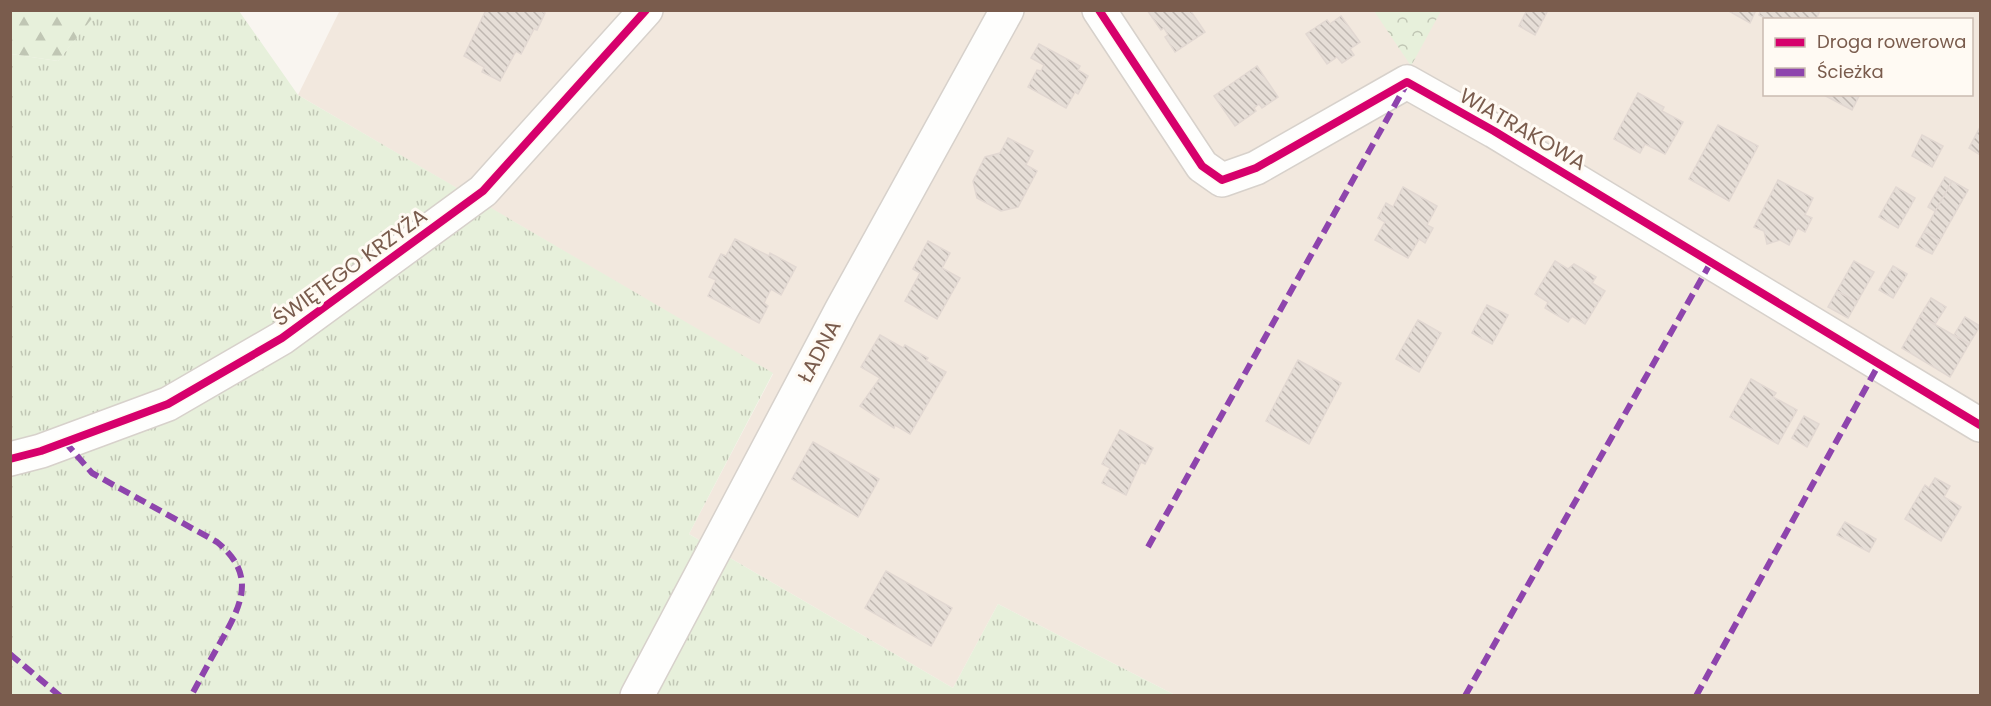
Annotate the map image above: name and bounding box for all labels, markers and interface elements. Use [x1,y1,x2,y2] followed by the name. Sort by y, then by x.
[1763,18,1973,96] legend
[1817,29,1966,54] text: Droga rowerowa
[1817,59,1884,84] text: Ścieżka
[1454,81,1592,177] street label: WIATRAKOWA
[267,201,433,333] street label: ŚWIĘTEGO KRZYŻA
[790,315,848,387] street label: ŁADNA

